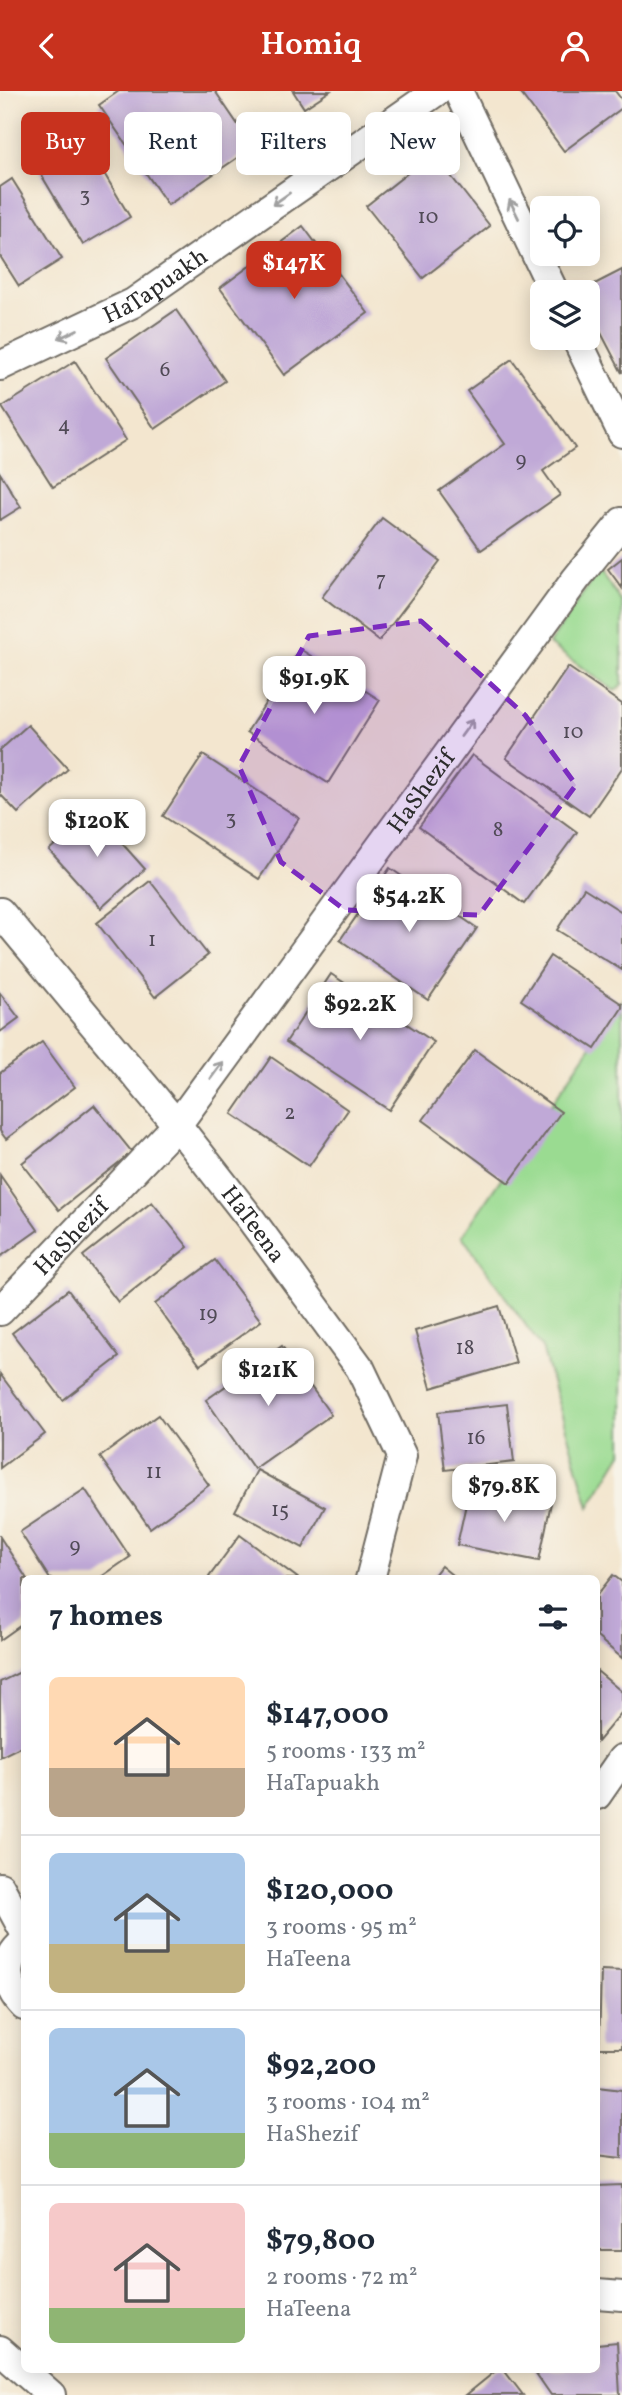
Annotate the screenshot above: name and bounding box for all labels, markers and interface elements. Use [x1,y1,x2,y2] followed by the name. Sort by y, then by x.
[260,24,362,68] text: Homiq
[28,27,66,65] icon: back
[556,27,594,65] icon: person
[21,112,110,175] chip: Buy
[124,112,222,175] chip: Rent
[236,112,351,175] chip: Filters
[365,112,460,175] chip: New
[80,181,90,210] house number: 3
[272,192,291,206] one-way arrow
[530,196,600,350] map controls
[530,196,600,266] button: locate
[507,199,521,220] one-way arrow
[418,203,438,232] house number: 10
[98,241,216,334] street label: HaTapuakh
[245,241,343,301] pin: $147K
[262,248,326,280] text: $147K
[530,280,600,350] button: layers
[58,328,79,341] one-way arrow
[160,356,170,385] house number: 6
[58,411,70,440] house number: 4
[516,446,527,475] house number: 9
[376,566,386,595] house number: 7
[257,657,371,716] pin: $91.9K
[279,663,349,695] text: $91.9K
[563,718,583,747] house number: 10
[460,719,474,738] one-way arrow
[380,741,466,842] street label: HaShezif
[48,799,146,859] pin: $120K
[226,804,236,833] house number: 3
[65,806,129,838] text: $120K
[493,816,503,845] house number: 8
[352,875,466,934] pin: $54.2K
[373,881,445,913] text: $54.2K
[148,926,156,955] house number: 1
[303,983,417,1042] pin: $92.2K
[324,989,396,1021] text: $92.2K
[210,1061,225,1080] one-way arrow
[284,1099,296,1128] house number: 2
[212,1179,293,1271] street label: HaTeena
[27,1189,120,1284] street label: HaShezif
[198,1300,218,1329] house number: 19
[456,1334,474,1363] house number: 18
[219,1349,317,1408] pin: $121K
[238,1355,298,1387] text: $121K
[467,1424,485,1453] house number: 16
[146,1458,162,1487] house number: 11
[447,1465,561,1524] pin: $79.8K
[468,1471,540,1503] text: $79.8K
[271,1496,289,1525] house number: 15
[70,1532,81,1561] house number: 9
[49,1596,163,1638] text: 7 homes
[534,1598,572,1636] icon: filters
[266,1694,389,1736] text: $147,000
[105,1705,189,1789] icon: home
[266,1736,426,1768] text: 5 rooms · 133 m²
[266,1768,380,1800] text: HaTapuakh
[266,1870,393,1912] text: $120,000
[105,1881,189,1965] icon: home
[266,1912,417,1944] text: 3 rooms · 95 m²
[266,1944,352,1976] text: HaTeena
[266,2045,376,2087] text: $92,200
[105,2056,189,2140] icon: home
[266,2087,430,2119] text: 3 rooms · 104 m²
[266,2119,358,2151] text: HaShezif
[266,2220,375,2262] text: $79,800
[105,2231,189,2315] icon: home
[266,2262,417,2294] text: 2 rooms · 72 m²
[266,2294,352,2326] text: HaTeena

